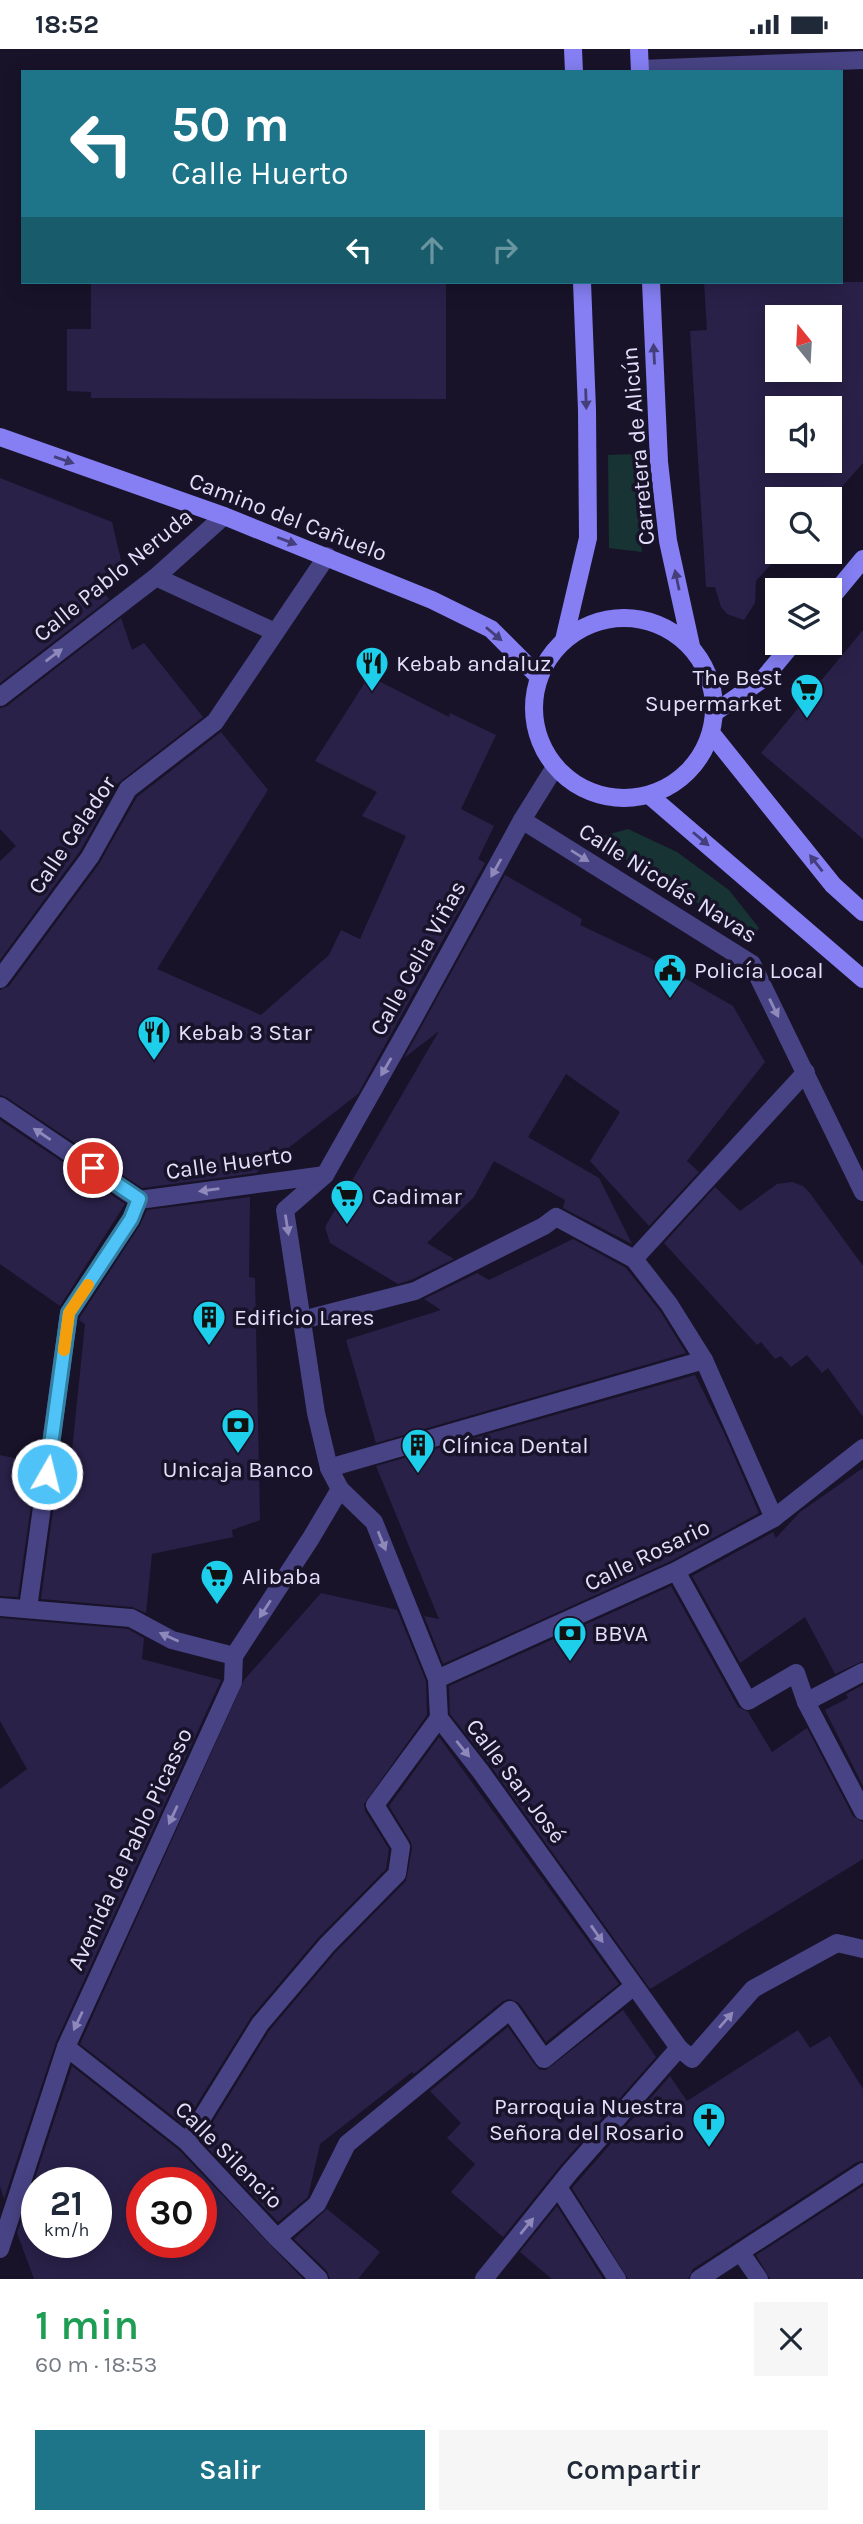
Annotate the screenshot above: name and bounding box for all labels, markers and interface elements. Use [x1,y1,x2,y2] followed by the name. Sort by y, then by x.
[35,9,99,40] text: 18:52
[171,96,289,153] text: 50 m
[56,98,147,189] icon: left
[171,155,348,192] text: Calle Huerto
[340,231,378,269] icon: left
[413,231,451,269] icon: ahead
[486,231,524,269] icon: right
[765,305,842,381] north arrow
[765,305,842,655] map controls
[649,343,660,365] one-way arrow
[616,346,660,546] street label: Carretera de Alicún
[581,388,592,410] one-way arrow
[765,396,842,473] button: sound
[54,454,75,465] one-way arrow
[185,467,391,567] street label: Camino del Cañuelo
[765,487,842,564] button: search
[28,503,198,647] street label: Calle Pablo Neruda
[277,535,298,546] one-way arrow
[671,569,682,591] one-way arrow
[765,578,842,655] button: layers
[485,626,503,641] one-way arrow
[353,644,391,693] restaurant icon: Kebab andaluz
[45,648,63,663] one-way arrow
[396,650,551,677] place label: Kebab andaluz
[645,664,782,717] place label: The Best Supermarket
[788,671,826,720] supermarket icon: The Best Supermarket
[23,770,122,899] street label: Calle Celador
[574,817,762,949] street label: Calle Nicolás Navas
[692,831,710,847] one-way arrow
[570,849,589,862] one-way arrow
[808,855,823,873] one-way arrow
[490,858,501,878] one-way arrow
[364,876,472,1040] street label: Calle Celia Viñas
[651,951,689,1000] public building icon: Policía Local
[694,957,824,984] place label: Policía Local
[767,998,779,1018] one-way arrow
[135,1013,173,1062] restaurant icon: Kebab 3 Star
[178,1019,312,1046] place label: Kebab 3 Star
[380,1057,392,1077] one-way arrow
[33,1127,51,1141] one-way arrow
[63,1138,123,1198] pin
[164,1141,294,1185] street label: Calle Huerto
[74,1149,112,1187] icon: arrive
[328,1177,366,1226] supermarket icon: Cadimar
[372,1183,462,1210] place label: Cadimar
[198,1185,220,1196] one-way arrow
[282,1214,293,1236] one-way arrow
[190,1298,228,1347] building icon: Edificio Lares
[234,1304,375,1331] place label: Edificio Lares
[219,1406,257,1455] bank icon: Unicaja Banco
[399,1426,437,1475] building icon: Clínica Dental
[442,1432,589,1459] place label: Clínica Dental
[10,1437,84,1511] position arrow
[163,1456,313,1483] place label: Unicaja Banco
[580,1513,714,1597] street label: Calle Rosario
[377,1531,388,1552] one-way arrow
[198,1557,236,1606] supermarket icon: Alibaba
[242,1563,321,1590] place label: Alibaba
[258,1599,271,1619] one-way arrow
[551,1614,589,1663] bank icon: BBVA
[594,1620,648,1647] place label: BBVA
[159,1631,179,1643] one-way arrow
[461,1714,571,1848] street label: Calle San José
[62,1724,198,1974] street label: Avenida de Pablo Picasso
[456,1740,471,1758] one-way arrow
[167,1804,178,1825] one-way arrow
[590,1924,604,1943] one-way arrow
[72,2011,84,2031] one-way arrow
[718,2011,734,2029] one-way arrow
[489,2093,684,2146] place label: Parroquia Nuestra Señora del Rosario
[170,2096,288,2214] street label: Calle Silencio
[690,2100,728,2149] church icon: Parroquia Nuestra Señora del Rosario
[126,2167,217,2258] speed limit sign: 30
[50,2183,83,2224] text: 21
[519,2217,534,2235] one-way arrow
[44,2219,89,2241] text: km/h
[35,2300,139,2350] text: 1 min
[754,2302,828,2376] button: close
[35,2351,157,2378] text: 60 m · 18:53
[35,2430,425,2510] button: Salir
[439,2430,828,2510] button: Compartir

